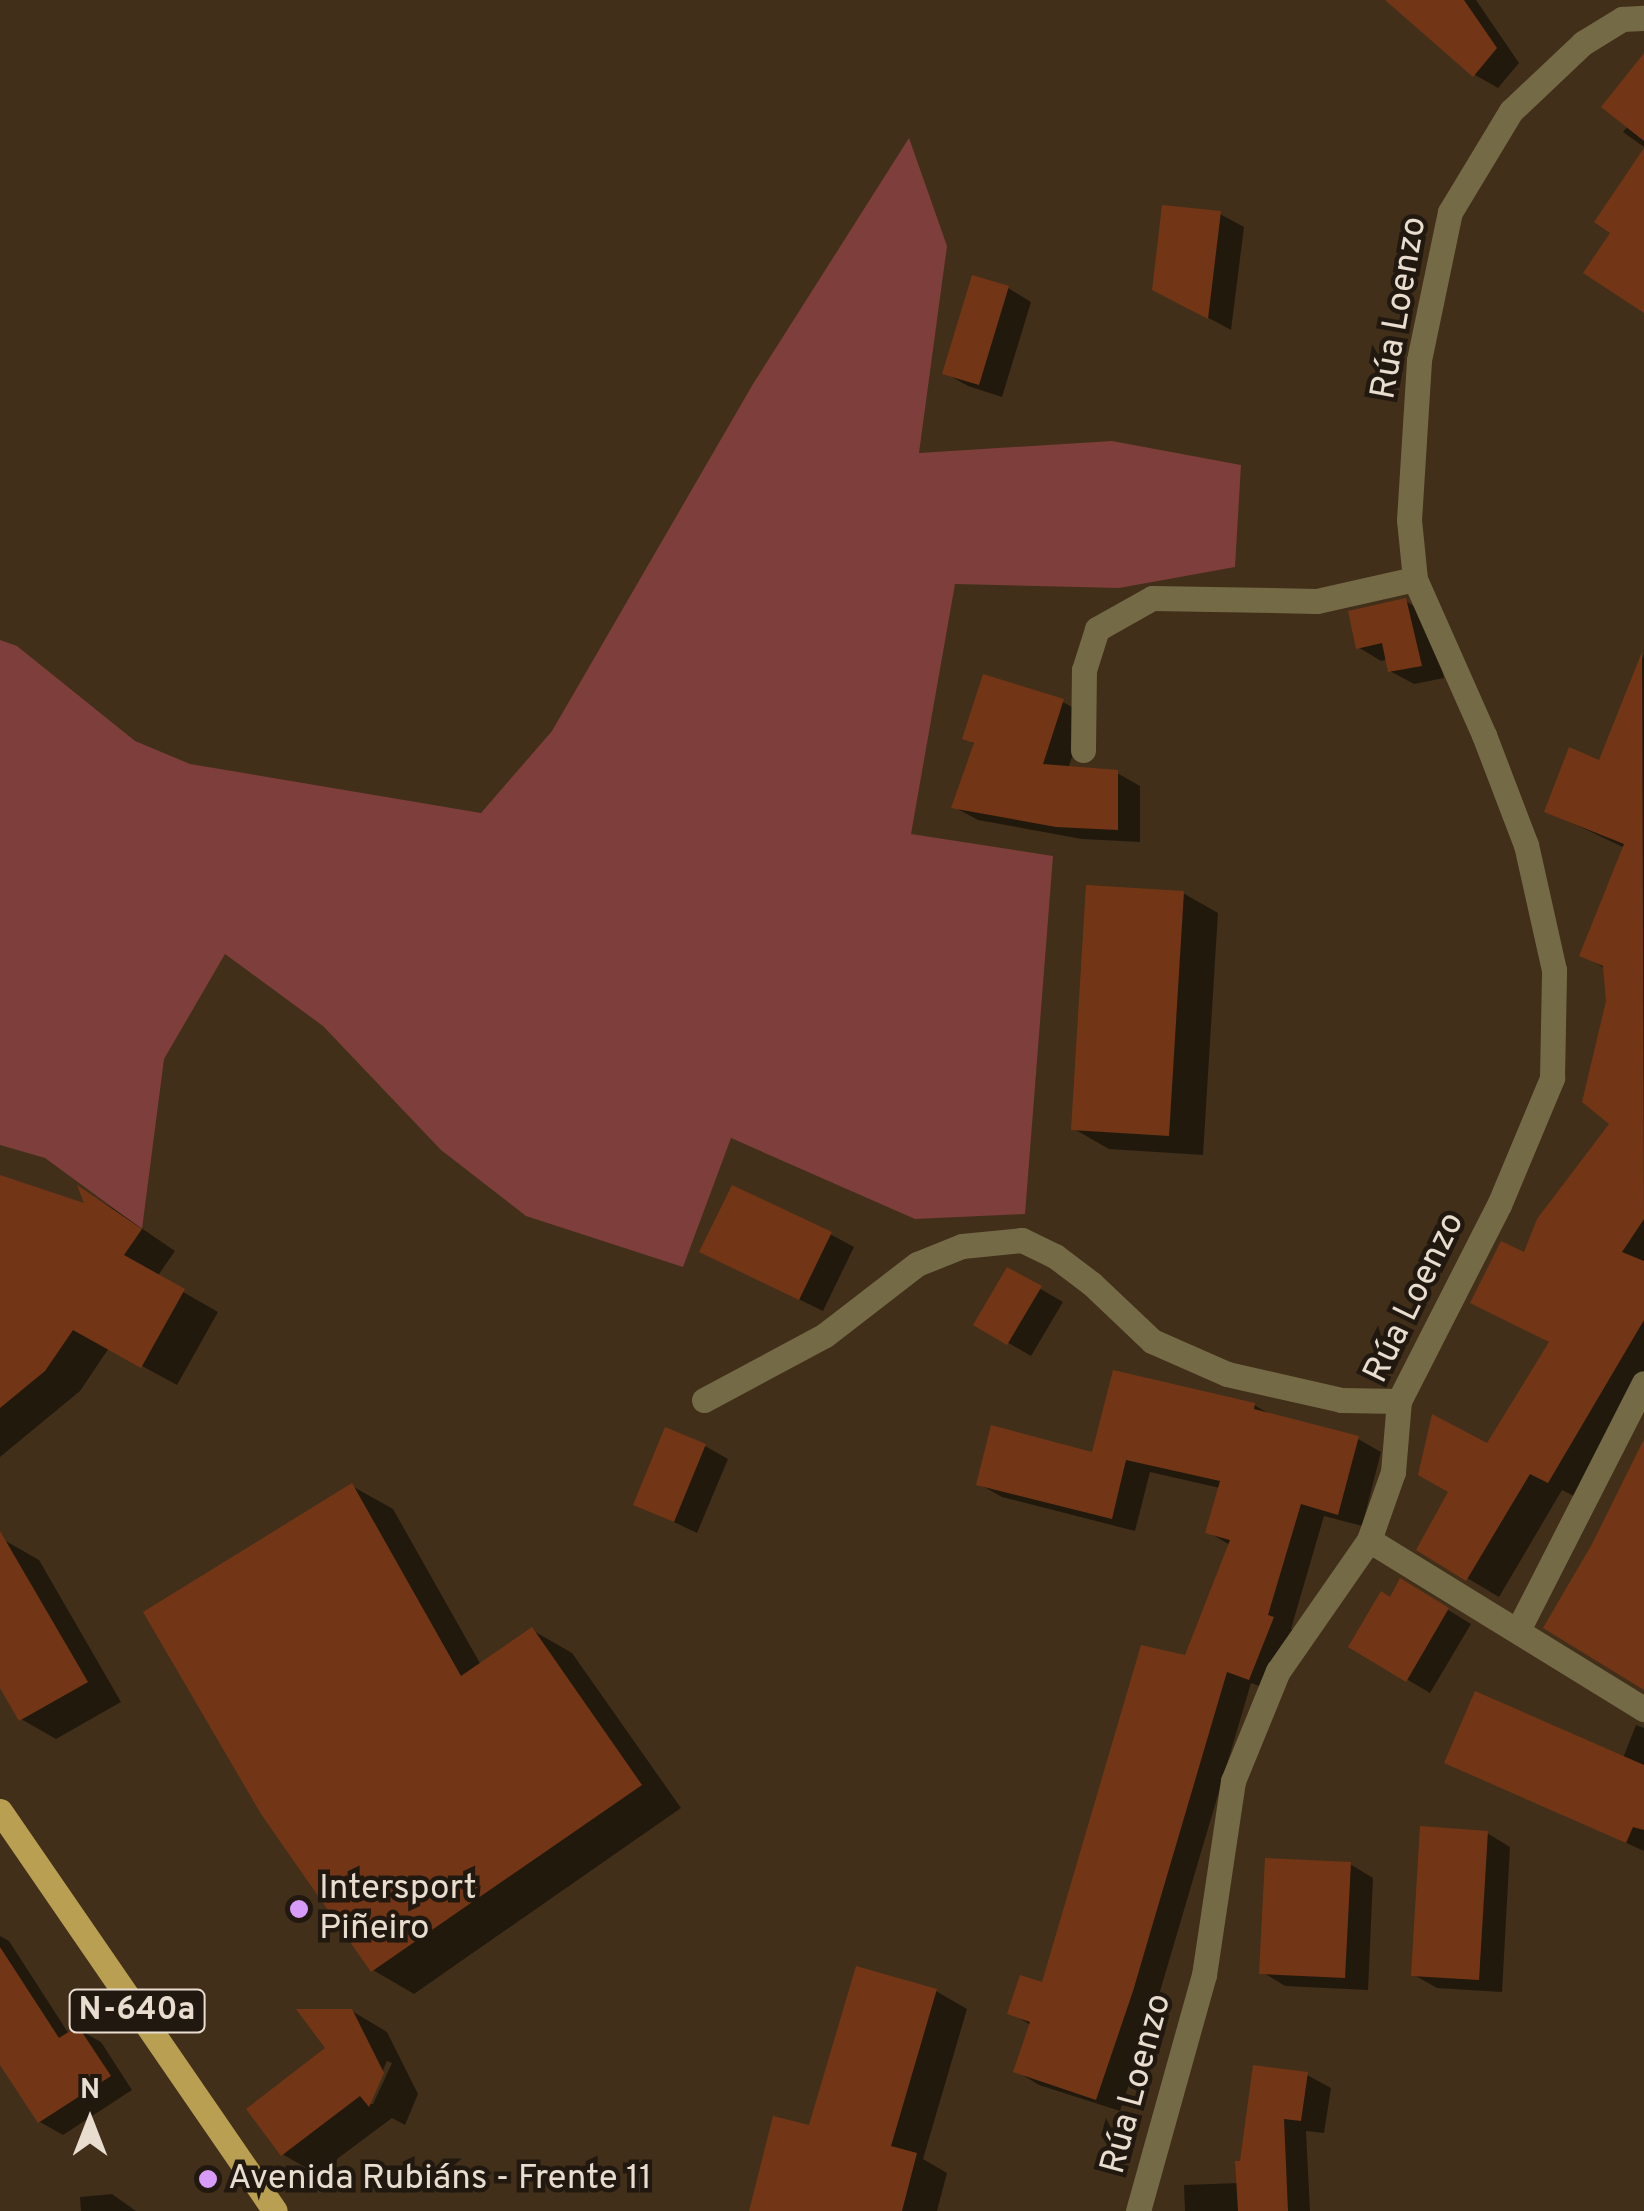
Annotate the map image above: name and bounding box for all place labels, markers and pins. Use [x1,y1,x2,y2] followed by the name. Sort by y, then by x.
[319,1868,477,1950] place label: Intersport Piñeiro
[288,1898,310,1920] marker: Intersport Piñeiro
[228,2158,652,2200] place label: Avenida Rubiáns - Frente 11
[197,2168,219,2190] marker: Avenida Rubiáns - Frente 11

